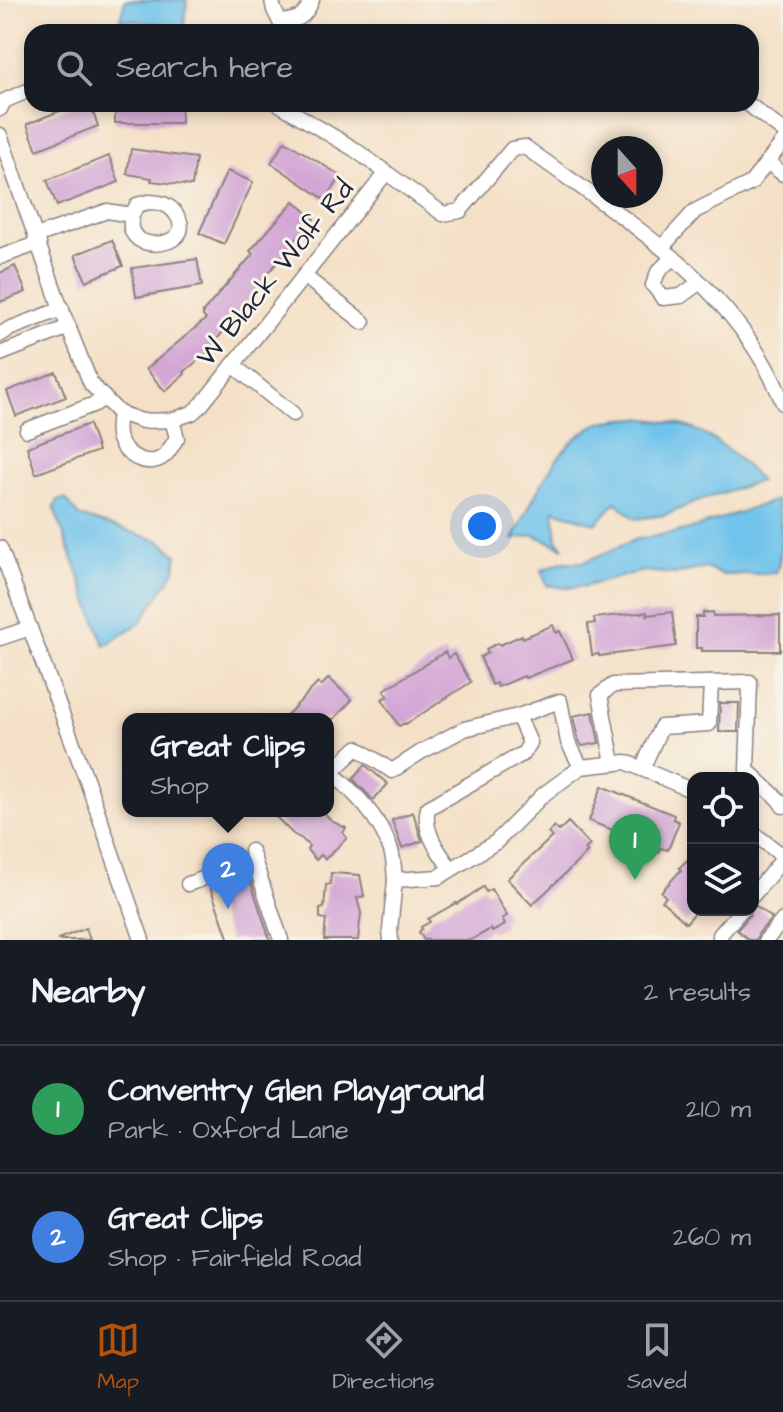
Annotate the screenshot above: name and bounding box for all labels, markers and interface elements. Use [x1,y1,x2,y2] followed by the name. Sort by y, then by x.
[24,24,759,112] search box
[52,46,96,90] icon: search
[116,47,293,89] text: Search here
[591,136,663,208] north arrow
[187,171,363,375] street label: W Black Wolf Rd
[462,506,502,546] your location
[122,713,334,817] popup
[150,726,306,768] text: Great Clips
[150,768,209,804] text: Shop
[687,772,759,916] map controls
[687,772,759,844] button: locate
[609,814,661,880] pin: 1
[202,843,254,909] pin: 2
[687,844,759,916] button: layers
[32,968,146,1016] text: Nearby
[643,974,751,1010] text: 2 results
[108,1070,484,1112] text: Conventry Glen Playground
[56,1091,60,1127] text: 1
[686,1091,751,1127] text: 210 m
[108,1112,349,1148] text: Park · Oxford Lane
[108,1198,263,1240] text: Great Clips
[51,1219,65,1255] text: 2
[673,1219,751,1255] text: 260 m
[108,1240,362,1276] text: Shop · Fairfield Road
[96,1318,140,1397] tab: Map
[332,1318,435,1397] tab: Directions
[627,1318,687,1397] tab: Saved

